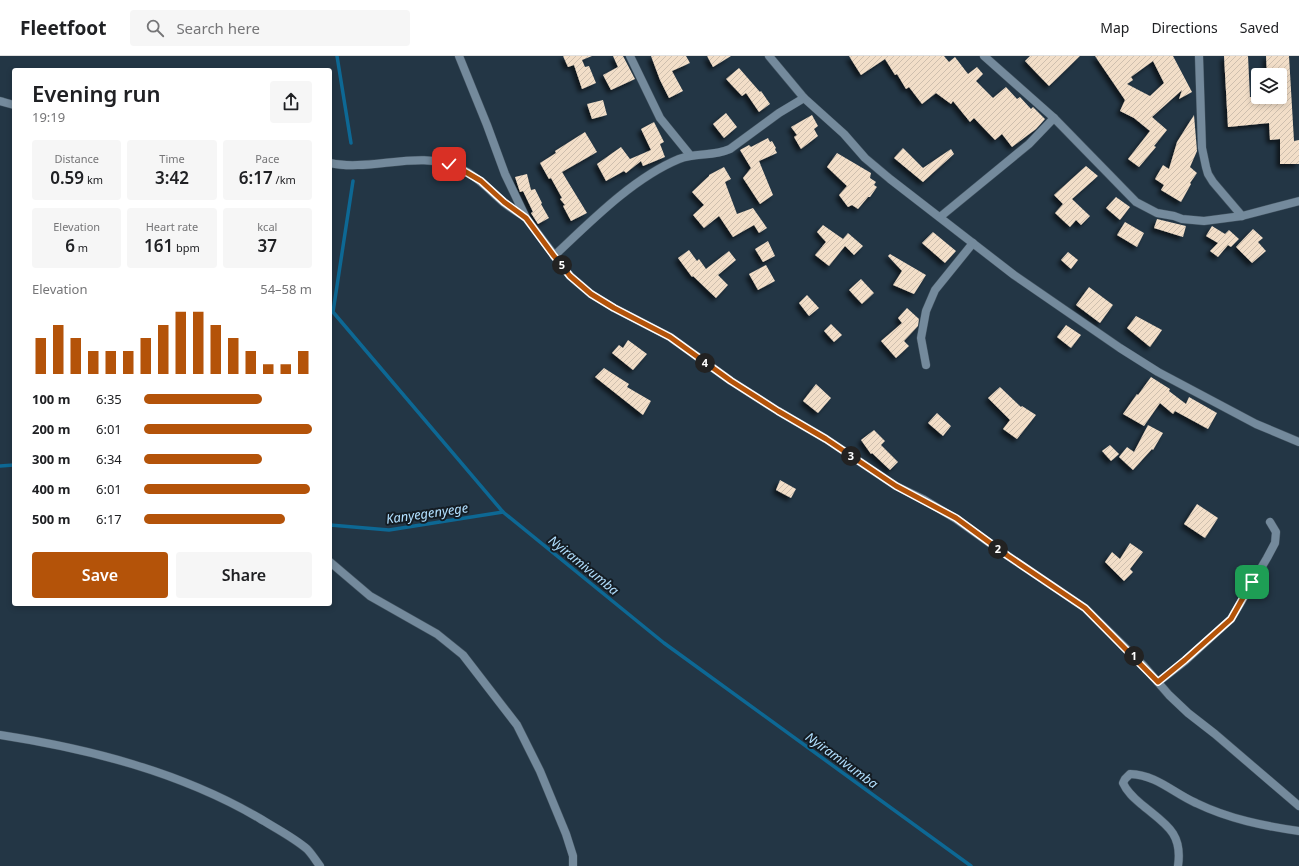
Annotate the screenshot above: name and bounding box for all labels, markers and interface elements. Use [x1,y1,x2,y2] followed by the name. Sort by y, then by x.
[130,10,410,46] search box
[20,15,106,41] text: Fleetfoot
[144,17,166,39] icon: search
[176,18,260,38] text: Search here
[1100,18,1129,37] text: Map
[1151,18,1218,37] text: Directions
[1240,18,1279,37] text: Saved
[1251,68,1287,104] map controls
[1251,68,1287,104] button: layers
[32,78,161,108] text: Evening run
[270,81,312,123] button: share
[32,108,65,126] text: 19:19
[432,147,466,181] pin
[54,151,99,166] text: Distance
[159,151,185,166] text: Time
[255,151,279,166] text: Pace
[438,153,460,175] icon: check
[50,166,84,189] text: 0.59
[155,166,189,189] text: 3:42
[239,166,273,189] text: 6:17
[84,172,103,187] text: km
[273,172,296,187] text: /km
[53,219,100,234] text: Elevation
[146,219,198,234] text: Heart rate
[257,219,277,234] text: kcal
[65,234,75,257] text: 6
[144,234,173,257] text: 161
[258,234,277,257] text: 37
[75,240,88,255] text: m
[173,240,200,255] text: bpm
[552,255,572,275] pin: 5
[559,257,565,272] text: 5
[32,280,88,298] text: Elevation
[260,280,312,298] text: 54–58 m
[695,353,715,373] pin: 4
[702,355,708,370] text: 4
[32,390,70,408] text: 100 m
[96,390,122,408] text: 6:35
[32,420,70,438] text: 200 m
[96,420,122,438] text: 6:01
[841,446,861,466] pin: 3
[848,448,854,463] text: 3
[32,450,70,468] text: 300 m
[96,450,122,468] text: 6:34
[32,480,70,498] text: 400 m
[96,480,122,498] text: 6:01
[385,498,470,528] water label: Kanyegenyege
[32,510,70,528] text: 500 m
[96,510,122,528] text: 6:17
[545,531,623,599] water label: Nyiramivumba
[988,539,1008,559] pin: 2
[995,541,1001,556] text: 2
[32,552,168,598] button: Save
[176,552,312,598] button: Share
[1235,565,1269,599] pin
[1241,571,1263,593] icon: arrive
[1124,646,1144,666] pin: 1
[1131,648,1137,663] text: 1
[802,728,882,793] water label: Nyiramivumba

